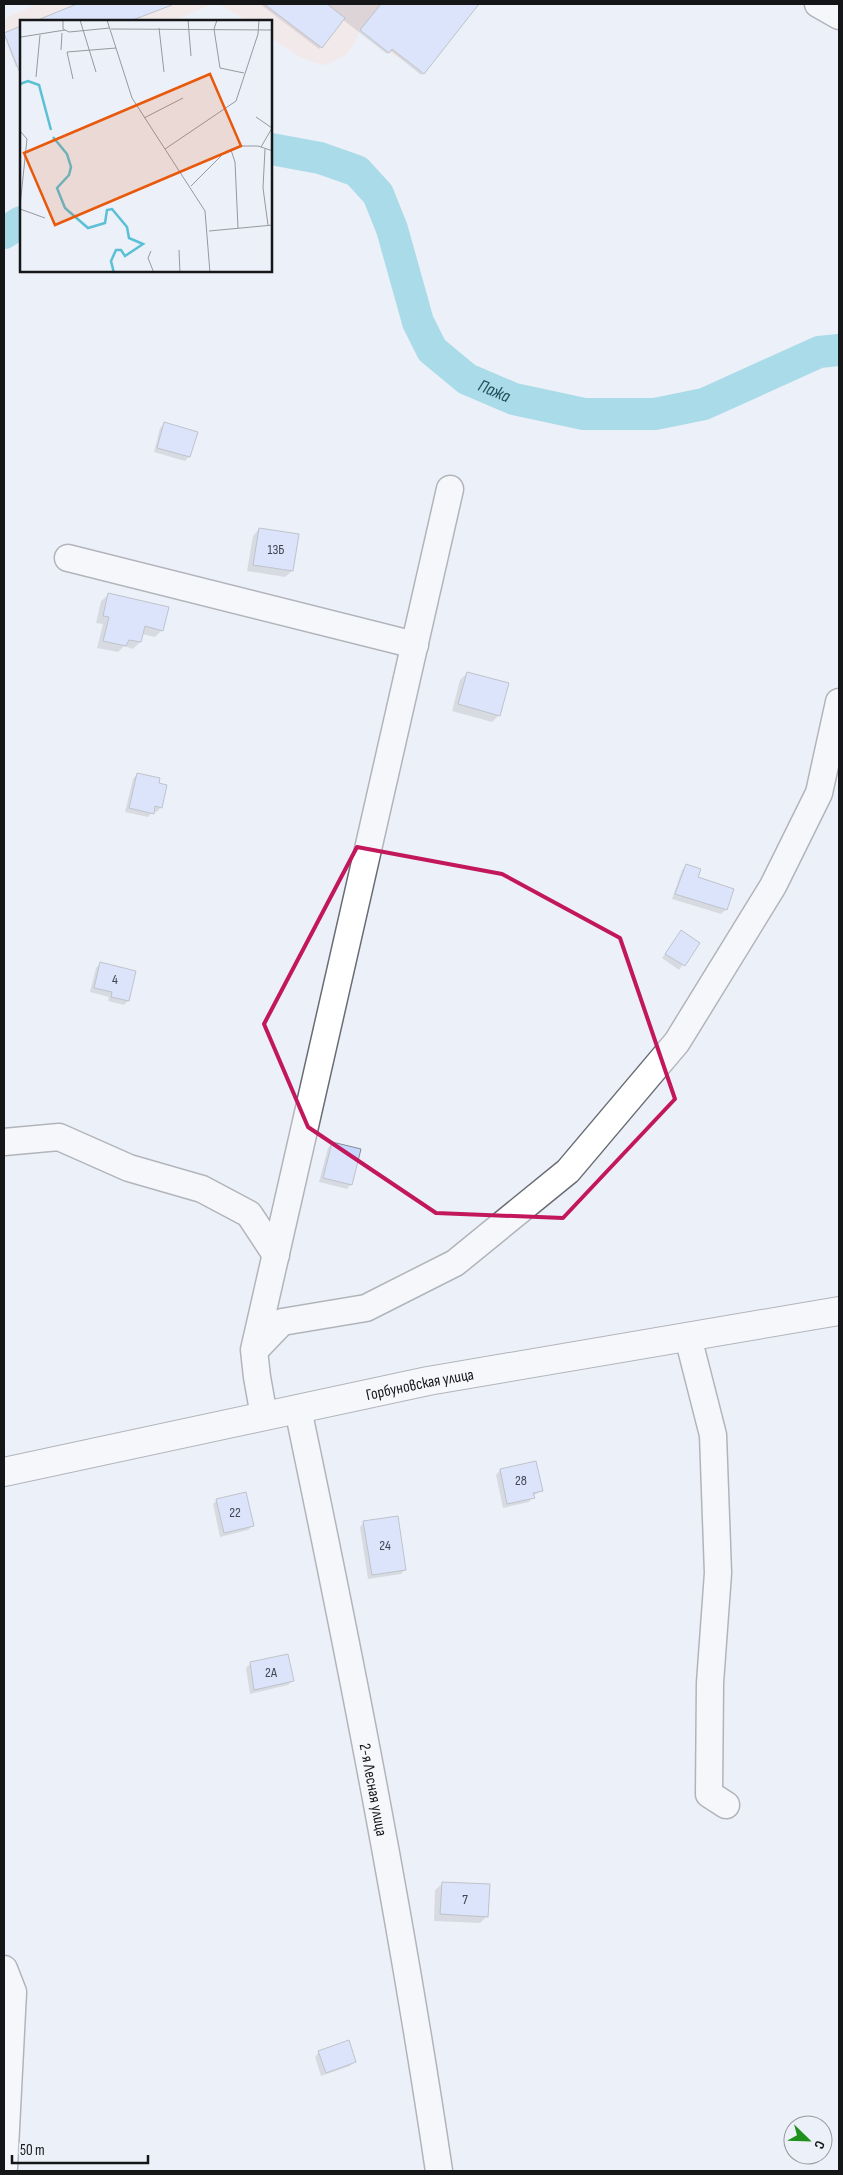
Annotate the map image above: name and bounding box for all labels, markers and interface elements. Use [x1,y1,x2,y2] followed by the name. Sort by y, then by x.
[20,20,272,272] inset map
[475,375,514,408] water label: Пажа
[268,541,284,558] house number: 13Б
[112,971,118,988] house number: 4
[364,1365,475,1405] street label: Горбуновская улица
[515,1472,527,1489] house number: 28
[229,1504,241,1521] house number: 22
[379,1537,391,1554] house number: 24
[265,1664,278,1681] house number: 2А
[355,1742,391,1838] street label: 2-я Лесная улица
[462,1891,468,1908] house number: 7
[783,2115,833,2165] north arrow
[12,2132,149,2164] scale bar
[810,2138,829,2152] text: С
[20,2141,45,2160] text: 50 m

